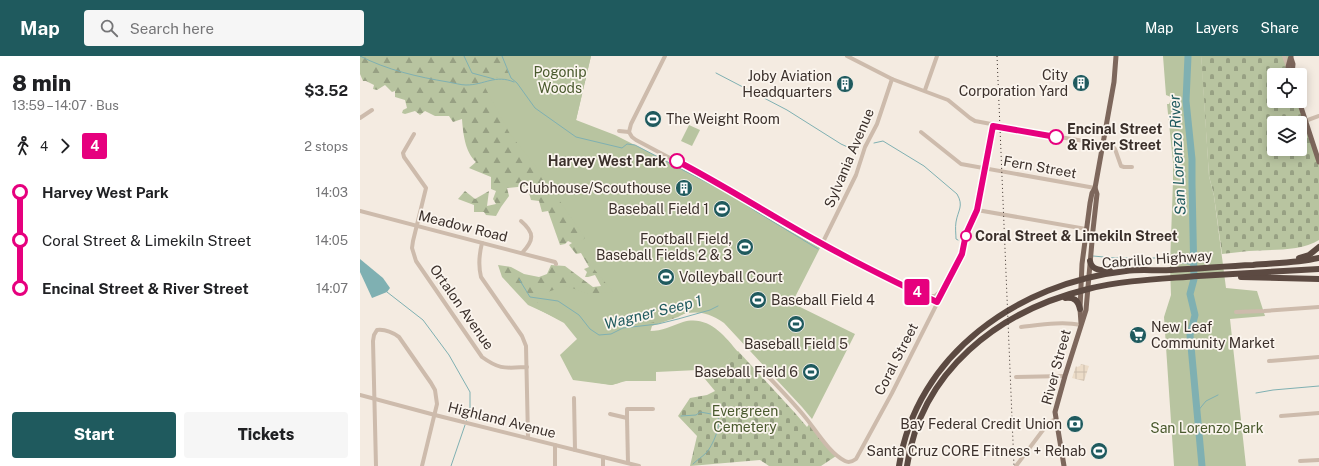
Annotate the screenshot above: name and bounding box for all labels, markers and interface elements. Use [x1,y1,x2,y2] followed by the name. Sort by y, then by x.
[84,10,364,46] search box
[20,17,60,39] text: Map
[98,17,120,39] icon: search
[130,20,214,37] text: Search here
[1145,20,1173,36] text: Map
[1195,20,1239,36] text: Layers
[1261,20,1299,36] text: Share
[533,64,587,96] park label: Pogonip Woods
[959,67,1069,99] place label: City Corporation Yard
[742,68,832,100] place label: Joby Aviation Headquarters
[1267,68,1307,156] map controls
[1267,68,1307,108] button: locate
[12,70,71,96] text: 8 min
[1071,73,1091,93] building icon: City Corporation Yard
[835,74,855,94] building icon: Joby Aviation Headquarters
[304,82,348,99] text: $3.52
[1165,94,1189,216] water label: San Lorenzo River
[12,98,119,113] text: 13:59 – 14:07 · Bus
[821,106,877,210] street label: Sylvania Avenue
[643,109,663,129] sports icon: The Weight Room
[666,111,780,127] place label: The Weight Room
[1267,116,1307,156] button: layers
[1067,121,1162,153] place label: Encinal Street & River Street
[1048,129,1064,145] marker: Encinal Street & River Street
[12,135,34,157] icon: walk
[54,135,76,157] icon: forward
[90,138,99,154] text: 4
[40,139,48,154] text: 4
[304,139,348,154] text: 2 stops
[548,153,666,169] place label: Harvey West Park
[669,153,685,169] marker: Harvey West Park
[1002,153,1078,181] street label: Fern Street
[674,178,694,198] building icon: Clubhouse/Scouthouse
[519,180,671,196] place label: Clubhouse/Scouthouse
[42,184,169,201] text: Harvey West Park
[316,185,348,200] text: 14:03
[712,199,732,219] sports icon: Baseball Field 1
[608,201,709,217] place label: Baseball Field 1
[417,207,509,245] street label: Meadow Road
[975,228,1178,244] place label: Coral Street & Limekiln Street
[960,230,972,242] marker: Coral Street & Limekiln Street
[596,231,732,263] place label: Football Field, Baseball Fields 2 & 3
[42,232,251,249] text: Coral Street & Limekiln Street
[315,233,348,248] text: 14:05
[735,237,755,257] sports icon: Football Field, Baseball Fields 2 & 3
[1101,247,1213,271] street label: Cabrillo Highway
[427,261,497,353] street label: Ortalon Avenue
[656,267,676,287] sports icon: Volleyball Court
[679,269,783,285] place label: Volleyball Court
[904,279,930,305] line badge: 4
[42,280,249,297] text: Encinal Street & River Street
[316,281,348,296] text: 14:07
[912,284,922,300] text: 4
[748,290,768,310] sports icon: Baseball Field 4
[602,292,704,332] water label: Wagner Seep 1
[771,292,875,308] place label: Baseball Field 4
[786,314,806,334] sports icon: Baseball Field 5
[1151,319,1275,351] place label: New Leaf Community Market
[871,320,921,398] street label: Coral Street
[1128,325,1148,345] supermarket icon: New Leaf Community Market
[1038,328,1074,406] street label: River Street
[744,336,848,352] place label: Baseball Field 5
[801,362,821,382] sports icon: Baseball Field 6
[694,364,798,380] place label: Baseball Field 6
[446,399,558,441] street label: Highland Avenue
[712,403,778,435] park label: Evergreen Cemetery
[12,412,176,458] button: Start
[184,412,348,458] button: Tickets
[1065,414,1085,434] bank icon: Bay Federal Credit Union
[900,416,1062,432] place label: Bay Federal Credit Union
[1150,420,1264,436] park label: San Lorenzo Park
[1089,441,1109,461] sports icon: Santa Cruz CORE Fitness + Rehab
[867,443,1086,459] place label: Santa Cruz CORE Fitness + Rehab

